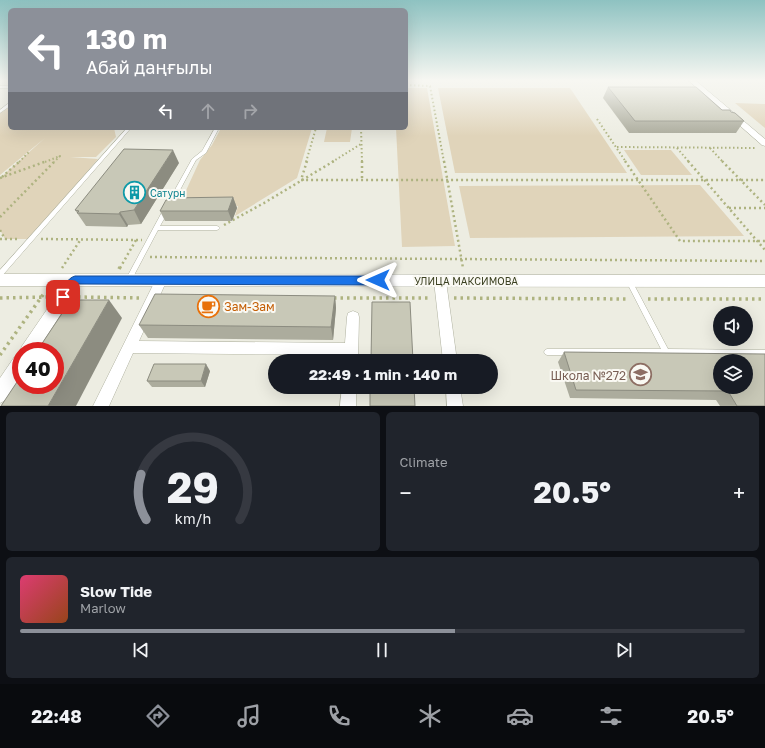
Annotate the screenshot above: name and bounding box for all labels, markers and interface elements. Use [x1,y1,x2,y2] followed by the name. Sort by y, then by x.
[86,22,167,55] text: 130 m
[20,24,72,76] icon: left
[86,56,213,78] text: Абай даңғылы
[155,100,177,122] icon: left
[197,100,219,122] icon: ahead
[239,100,261,122] icon: right
[121,180,147,206] building icon: Сатурн
[150,187,185,199] place label: Сатурн
[357,259,399,301] position arrow
[414,275,518,287] street label: УЛИЦА МАКСИМОВА
[46,280,80,314] pin
[52,286,74,308] icon: arrive
[195,293,221,319] cafe icon: Зам-Зам
[224,299,275,314] place label: Зам-Зам
[713,306,753,394] map controls
[713,306,753,346] button: sound
[12,342,64,394] speed limit sign: 40
[713,354,753,394] button: layers
[628,362,654,388] school or university icon: Школа №272
[309,365,457,383] text: 22:49 · 1 min · 140 m
[550,368,626,383] place label: Школа №272
[400,454,447,470] text: Climate
[167,461,219,511] text: 29
[534,474,611,510] text: 20.5°
[400,479,412,506] text: −
[733,479,745,506] text: +
[175,509,211,526] text: km/h
[80,582,152,600] text: Slow Tide
[80,600,126,616] text: Marlow
[130,639,152,661] icon: previous
[371,639,393,661] icon: pause
[613,639,635,661] icon: next
[144,702,172,730] icon: directions
[235,702,263,730] icon: music
[325,702,353,730] icon: phone
[416,702,444,730] icon: climate
[506,702,534,730] icon: car
[597,702,625,730] icon: filters
[31,705,82,727] text: 22:48
[687,705,734,727] text: 20.5°

